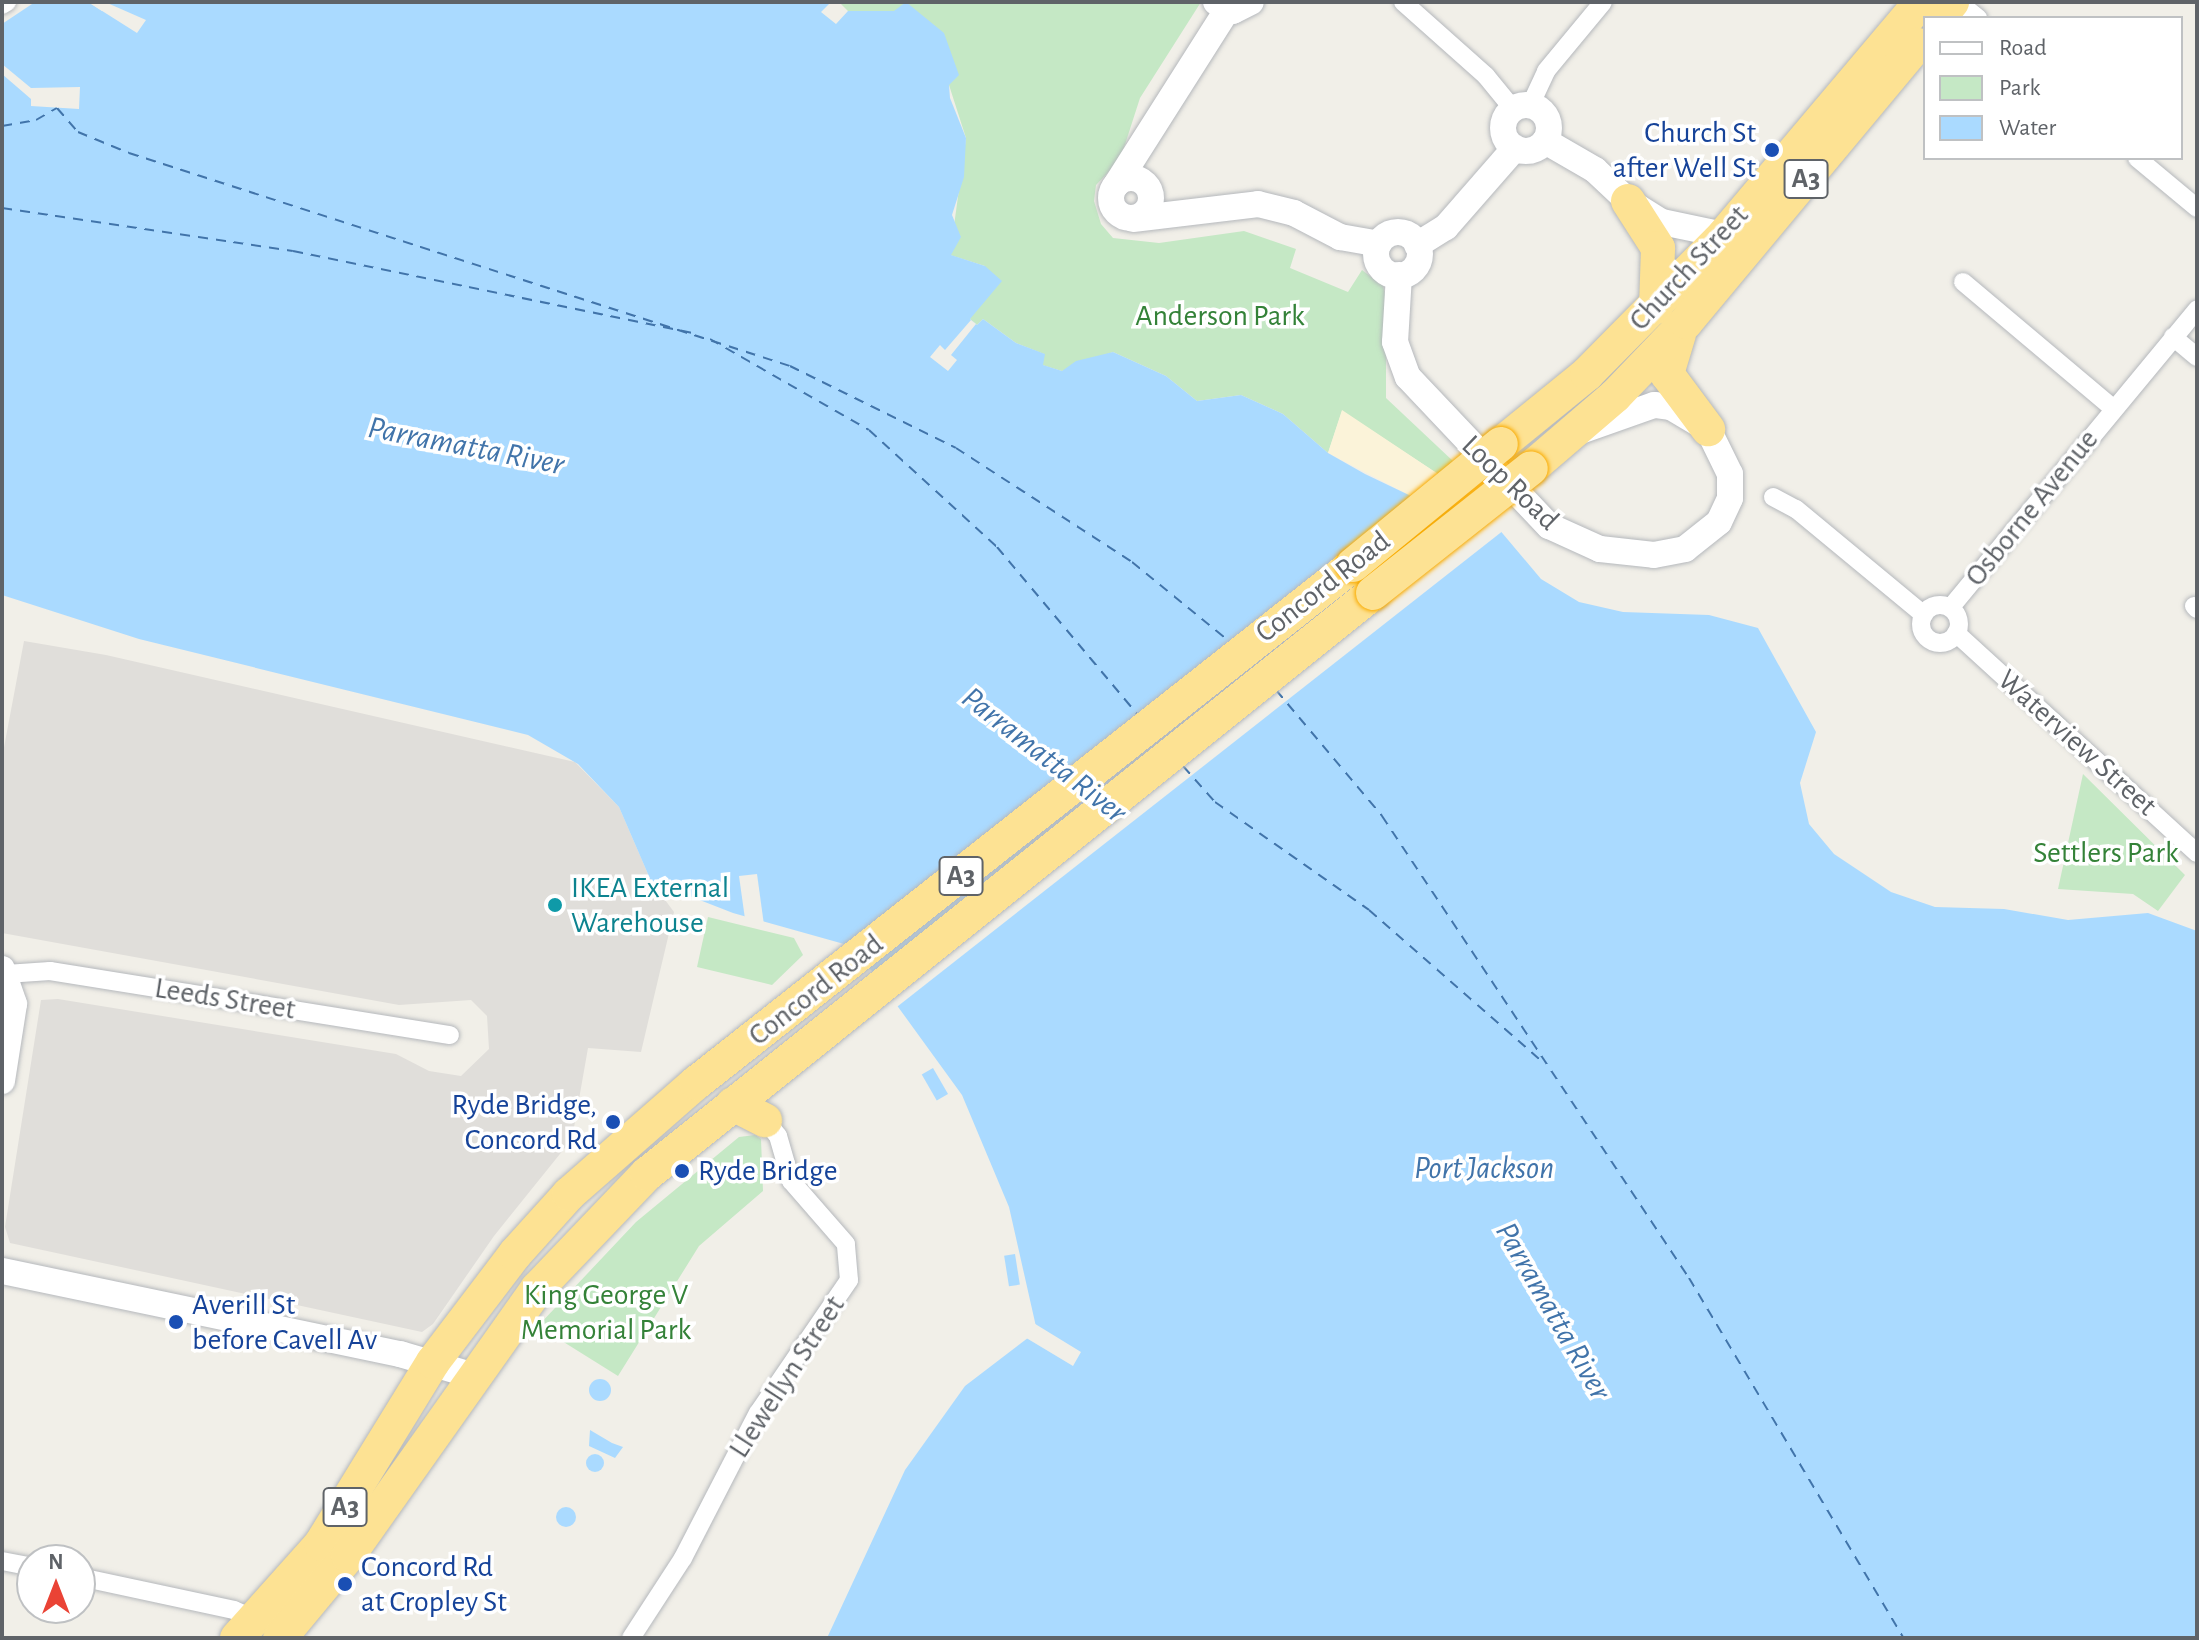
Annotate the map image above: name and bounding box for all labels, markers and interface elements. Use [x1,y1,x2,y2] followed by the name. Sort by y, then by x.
[1923,16,2183,160] legend
[1999,36,2047,60] text: Road
[1999,76,2040,100] text: Park
[1613,115,1756,186] place label: Church St after Well St
[1999,116,2056,140] text: Water
[1763,141,1781,159] marker: Church St after Well St
[1782,155,1830,203] road number: A3
[1622,198,1756,338] street label: Church Street
[1135,298,1305,334] park label: Anderson Park
[365,408,567,484] water label: Parramatta River
[1958,422,2106,594] street label: Osborne Avenue
[1454,428,1566,538] street label: Loop Road
[1249,523,1397,651] street label: Concord Road
[1990,662,2164,824] street label: Waterview Street
[954,679,1134,831] water label: Parramatta River
[2033,835,2179,871] park label: Settlers Park
[937,852,985,900] road number: A3
[571,870,729,940] place label: IKEA External Warehouse
[546,896,564,914] marker: IKEA External Warehouse
[742,926,890,1054] street label: Concord Road
[152,970,298,1028] street label: Leeds Street
[452,1087,597,1158] place label: Ryde Bridge, Concord Rd
[604,1113,622,1131] marker: Ryde Bridge, Concord Rd
[1414,1149,1554,1187] water label: Port Jackson
[698,1153,837,1189] place label: Ryde Bridge
[673,1162,691,1180] marker: Ryde Bridge
[1487,1215,1619,1407] water label: Parramatta River
[521,1277,691,1348] park label: King George V Memorial Park
[192,1287,377,1358] place label: Averill St before Cavell Av
[721,1289,853,1465] street label: Llewellyn Street
[167,1313,185,1331] marker: Averill St before Cavell Av
[321,1483,369,1531] road number: A3
[16,1544,96,1624] north arrow
[361,1549,507,1620] place label: Concord Rd at Cropley St
[48,1551,64,1573] text: N
[336,1575,354,1593] marker: Concord Rd at Cropley St

